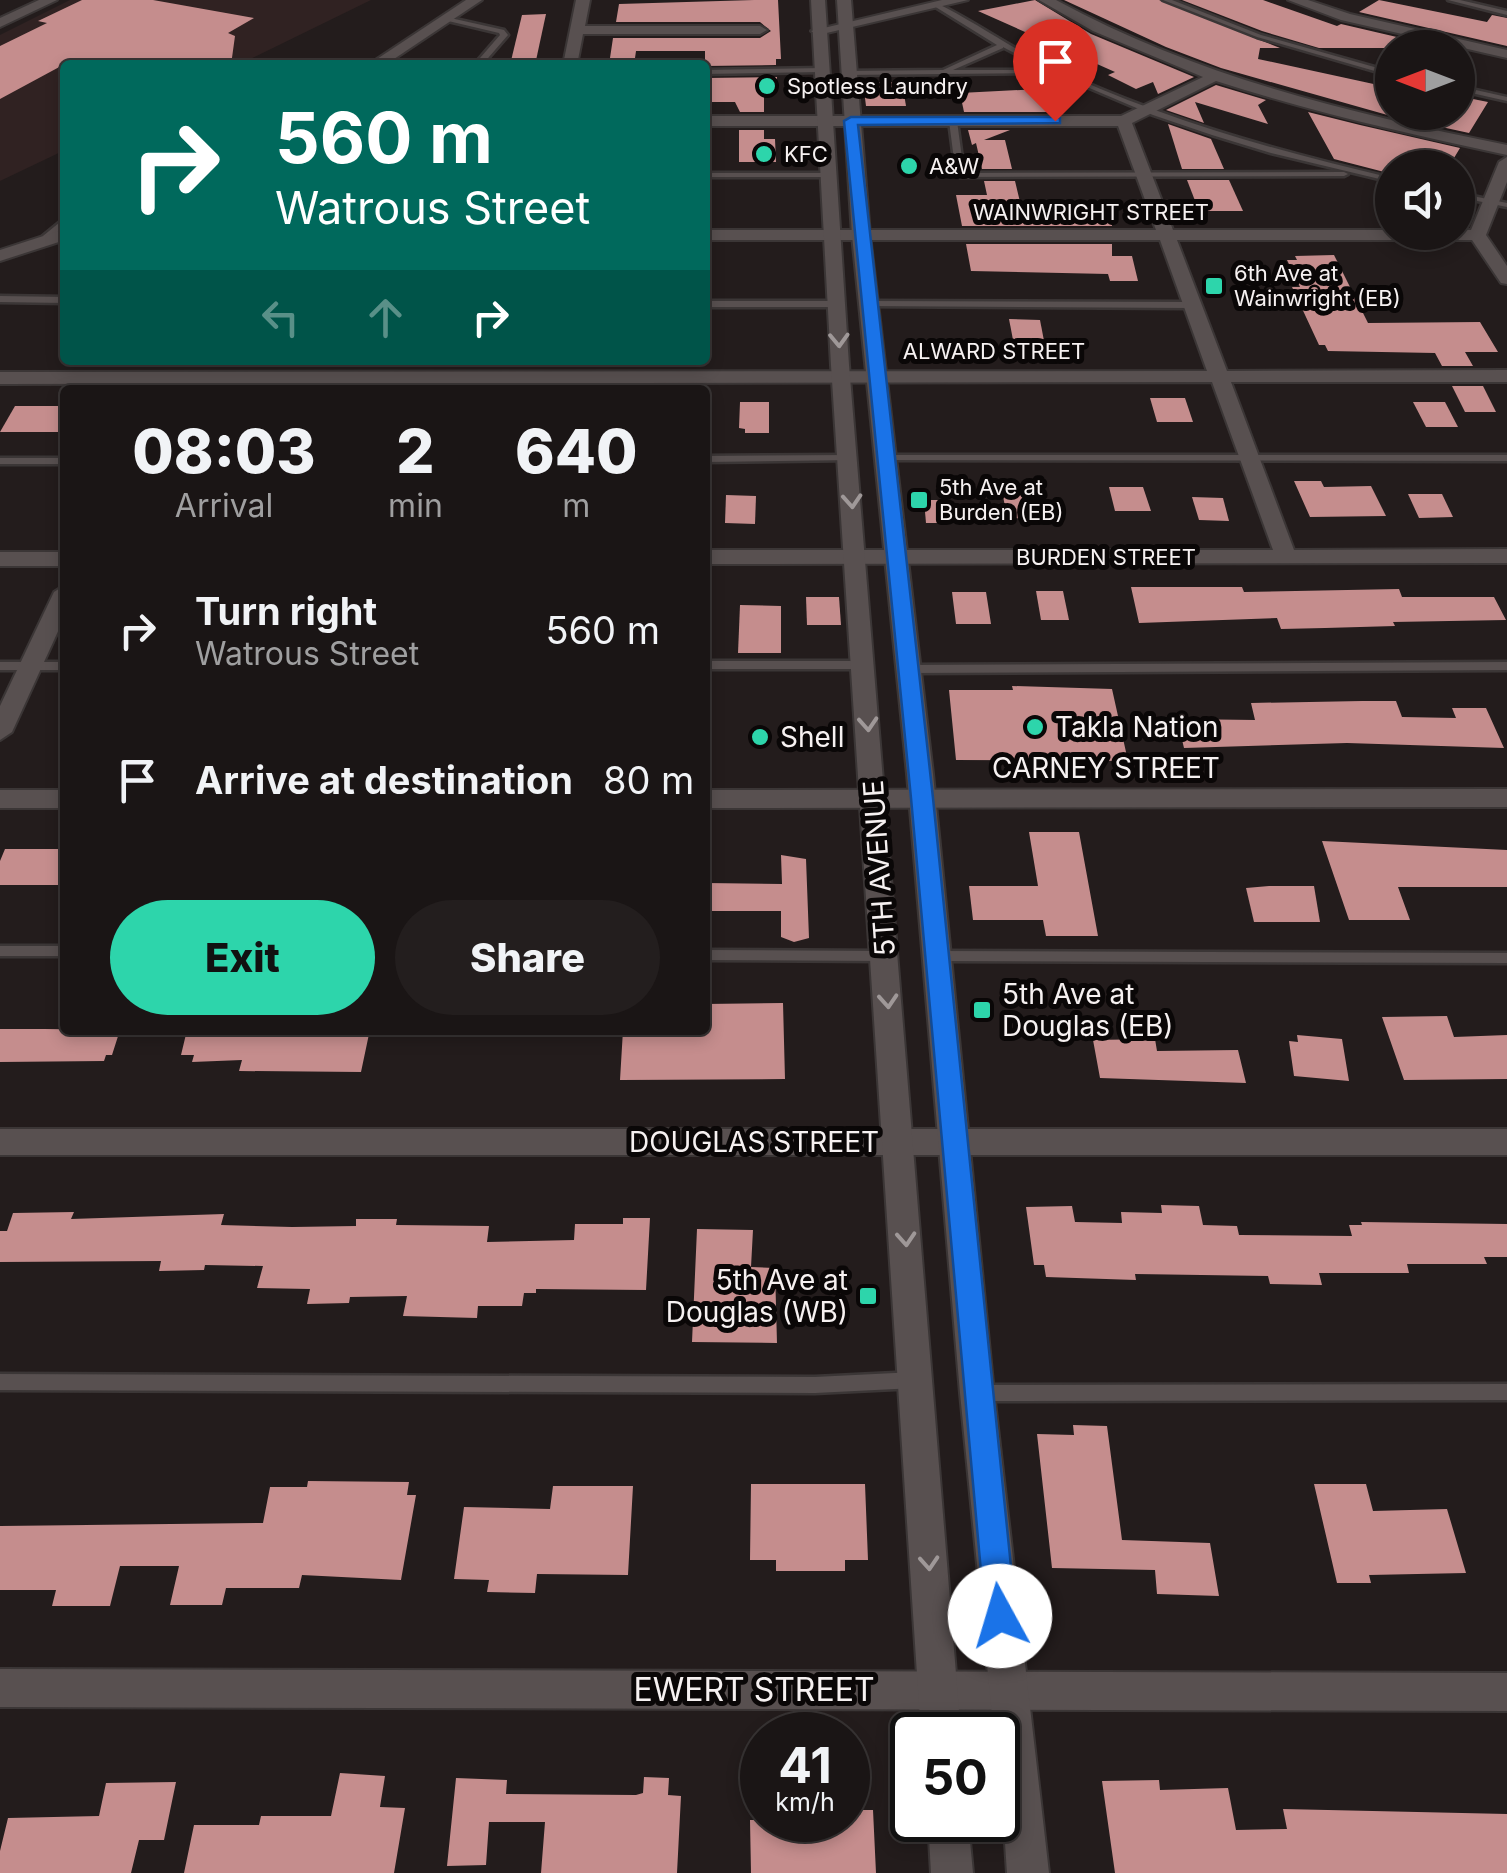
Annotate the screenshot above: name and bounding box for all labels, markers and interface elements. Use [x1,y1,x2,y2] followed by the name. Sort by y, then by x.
[1013,19,1098,122] pin
[1375,30,1475,130] north arrow
[1375,30,1475,250] map controls
[1028,34,1083,89] icon: arrive
[787,73,968,99] place label: Spotless Laundry
[756,75,778,97] marker: Spotless Laundry
[275,95,493,180] text: 560 m
[110,100,240,230] icon: right
[784,141,828,167] place label: KFC
[753,143,775,165] marker: KFC
[1375,150,1475,250] button: sound
[929,153,979,179] place label: A&W
[898,155,920,177] marker: A&W
[275,180,590,235] text: Watrous Street
[973,199,1209,225] street label: WAINWRIGHT STREET
[1234,260,1401,311] place label: 6th Ave at Wainwright (EB)
[1203,275,1225,297] marker: 6th Ave at Wainwright (EB)
[253,290,308,345] icon: left
[358,290,413,345] icon: ahead
[463,290,518,345] icon: right
[829,333,850,349] one-way arrow
[903,338,1085,364] street label: ALWARD STREET
[132,415,316,487] text: 08:03
[396,415,435,487] text: 2
[515,415,638,487] text: 640
[939,474,1063,525] place label: 5th Ave at Burden (EB)
[175,486,273,525] text: Arrival
[388,486,443,525] text: min
[562,486,590,525] text: m
[908,489,930,511] marker: 5th Ave at Burden (EB)
[841,494,862,510] one-way arrow
[1016,544,1196,570] street label: BURDEN STREET
[195,588,377,634] text: Turn right
[110,603,165,658] icon: right
[545,607,660,653] text: 560 m
[195,634,419,673] text: Watrous Street
[1055,710,1219,744] place label: Takla Nation
[857,716,878,732] one-way arrow
[1024,716,1046,738] marker: Takla Nation
[780,720,844,754] place label: Shell
[749,726,771,748] marker: Shell
[992,751,1220,785] street label: CARNEY STREET
[110,753,165,808] icon: arrive
[195,757,573,803] text: Arrive at destination
[603,757,694,803] text: 80 m
[856,779,902,957] street label: 5TH AVENUE
[110,900,375,1015] button: Exit
[395,900,660,1015] button: Share
[1002,977,1173,1043] place label: 5th Ave at Douglas (EB)
[877,993,899,1009] one-way arrow
[971,999,993,1021] marker: 5th Ave at Douglas (EB)
[629,1125,879,1159] street label: DOUGLAS STREET
[894,1231,916,1247] one-way arrow
[666,1263,848,1329] place label: 5th Ave at Douglas (WB)
[857,1285,879,1307] marker: 5th Ave at Douglas (WB)
[918,1556,939,1572] one-way arrow
[948,1564,1052,1668] position arrow
[633,1670,875,1709] street label: EWERT STREET
[890,1712,1020,1842] speed limit sign: 50
[778,1735,832,1795] text: 41
[775,1787,835,1817] text: km/h

